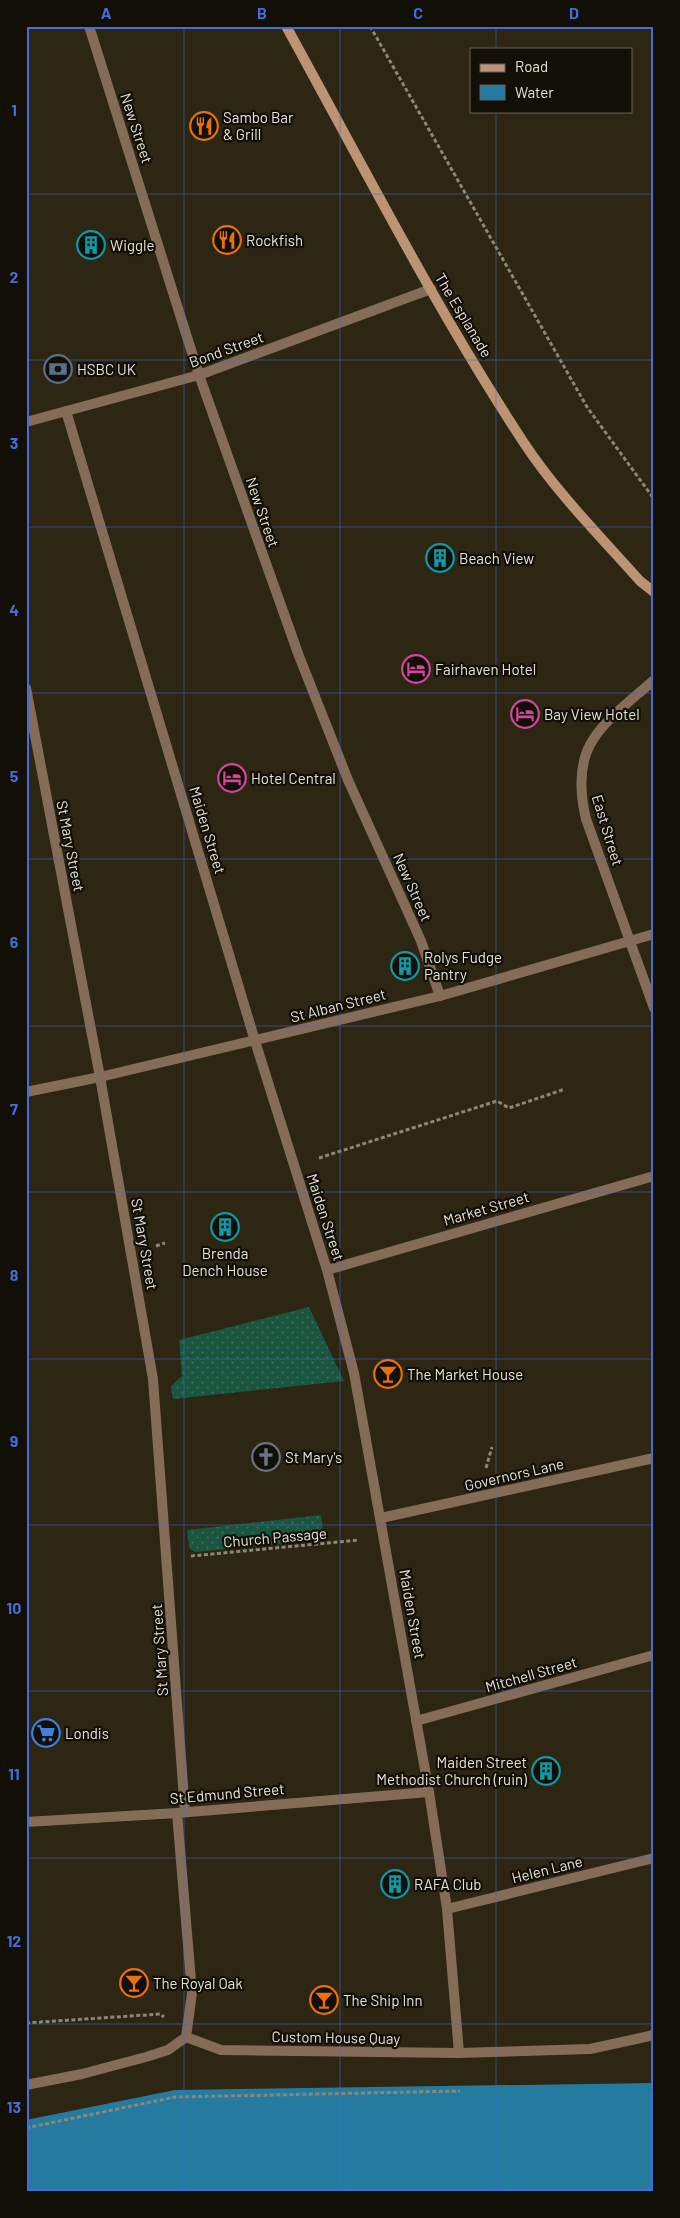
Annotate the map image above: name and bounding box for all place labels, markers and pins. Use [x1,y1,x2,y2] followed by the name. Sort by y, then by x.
[223,108,294,143] place label: Sambo Bar & Grill
[189,111,219,141] restaurant icon: Sambo Bar & Grill
[212,225,242,255] restaurant icon: Rockfish
[76,230,106,260] building icon: Wiggle
[246,231,303,249] place label: Rockfish
[110,236,155,254] place label: Wiggle
[43,354,73,384] bank icon: HSBC UK
[77,360,136,378] place label: HSBC UK
[425,543,455,573] building icon: Beach View
[459,549,534,567] place label: Beach View
[401,654,431,684] hotel icon: Fairhaven Hotel
[435,660,536,678] place label: Fairhaven Hotel
[510,699,540,729] hotel icon: Bay View Hotel
[544,705,640,723] place label: Bay View Hotel
[217,763,247,793] hotel icon: Hotel Central
[251,769,336,787] place label: Hotel Central
[424,948,502,983] place label: Rolys Fudge Pantry
[390,951,420,981] building icon: Rolys Fudge Pantry
[210,1212,240,1242] building icon: Brenda Dench House
[182,1244,268,1279] place label: Brenda Dench House
[373,1359,403,1389] bar icon: The Market House
[407,1365,523,1383] place label: The Market House
[251,1442,281,1472] church icon: St Mary's
[285,1448,342,1466] place label: St Mary's
[31,1718,61,1748] supermarket icon: Londis
[65,1724,109,1742] place label: Londis
[376,1753,527,1788] place label: Maiden Street Methodist Church (ruin)
[531,1756,561,1786] building icon: Maiden Street Methodist Church (ruin)
[380,1869,410,1899] building icon: RAFA Club
[414,1875,482,1893] place label: RAFA Club
[119,1968,149,1998] bar icon: The Royal Oak
[153,1974,243,1992] place label: The Royal Oak
[309,1985,339,2015] bar icon: The Ship Inn
[343,1991,423,2009] place label: The Ship Inn

